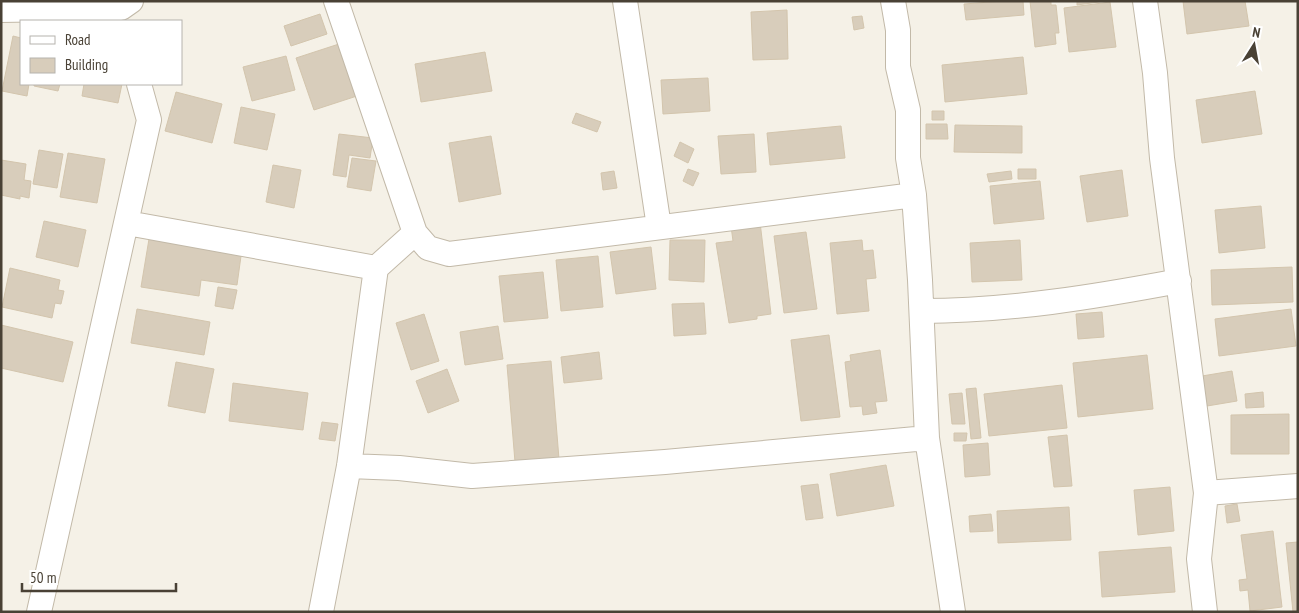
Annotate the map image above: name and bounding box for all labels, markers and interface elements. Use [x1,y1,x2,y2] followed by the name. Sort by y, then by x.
[20,20,182,85] legend
[1229,20,1279,70] north arrow
[1251,23,1262,42] text: N
[65,30,91,49] text: Road
[65,55,108,74] text: Building
[22,560,176,592] scale bar
[30,568,56,587] text: 50 m

